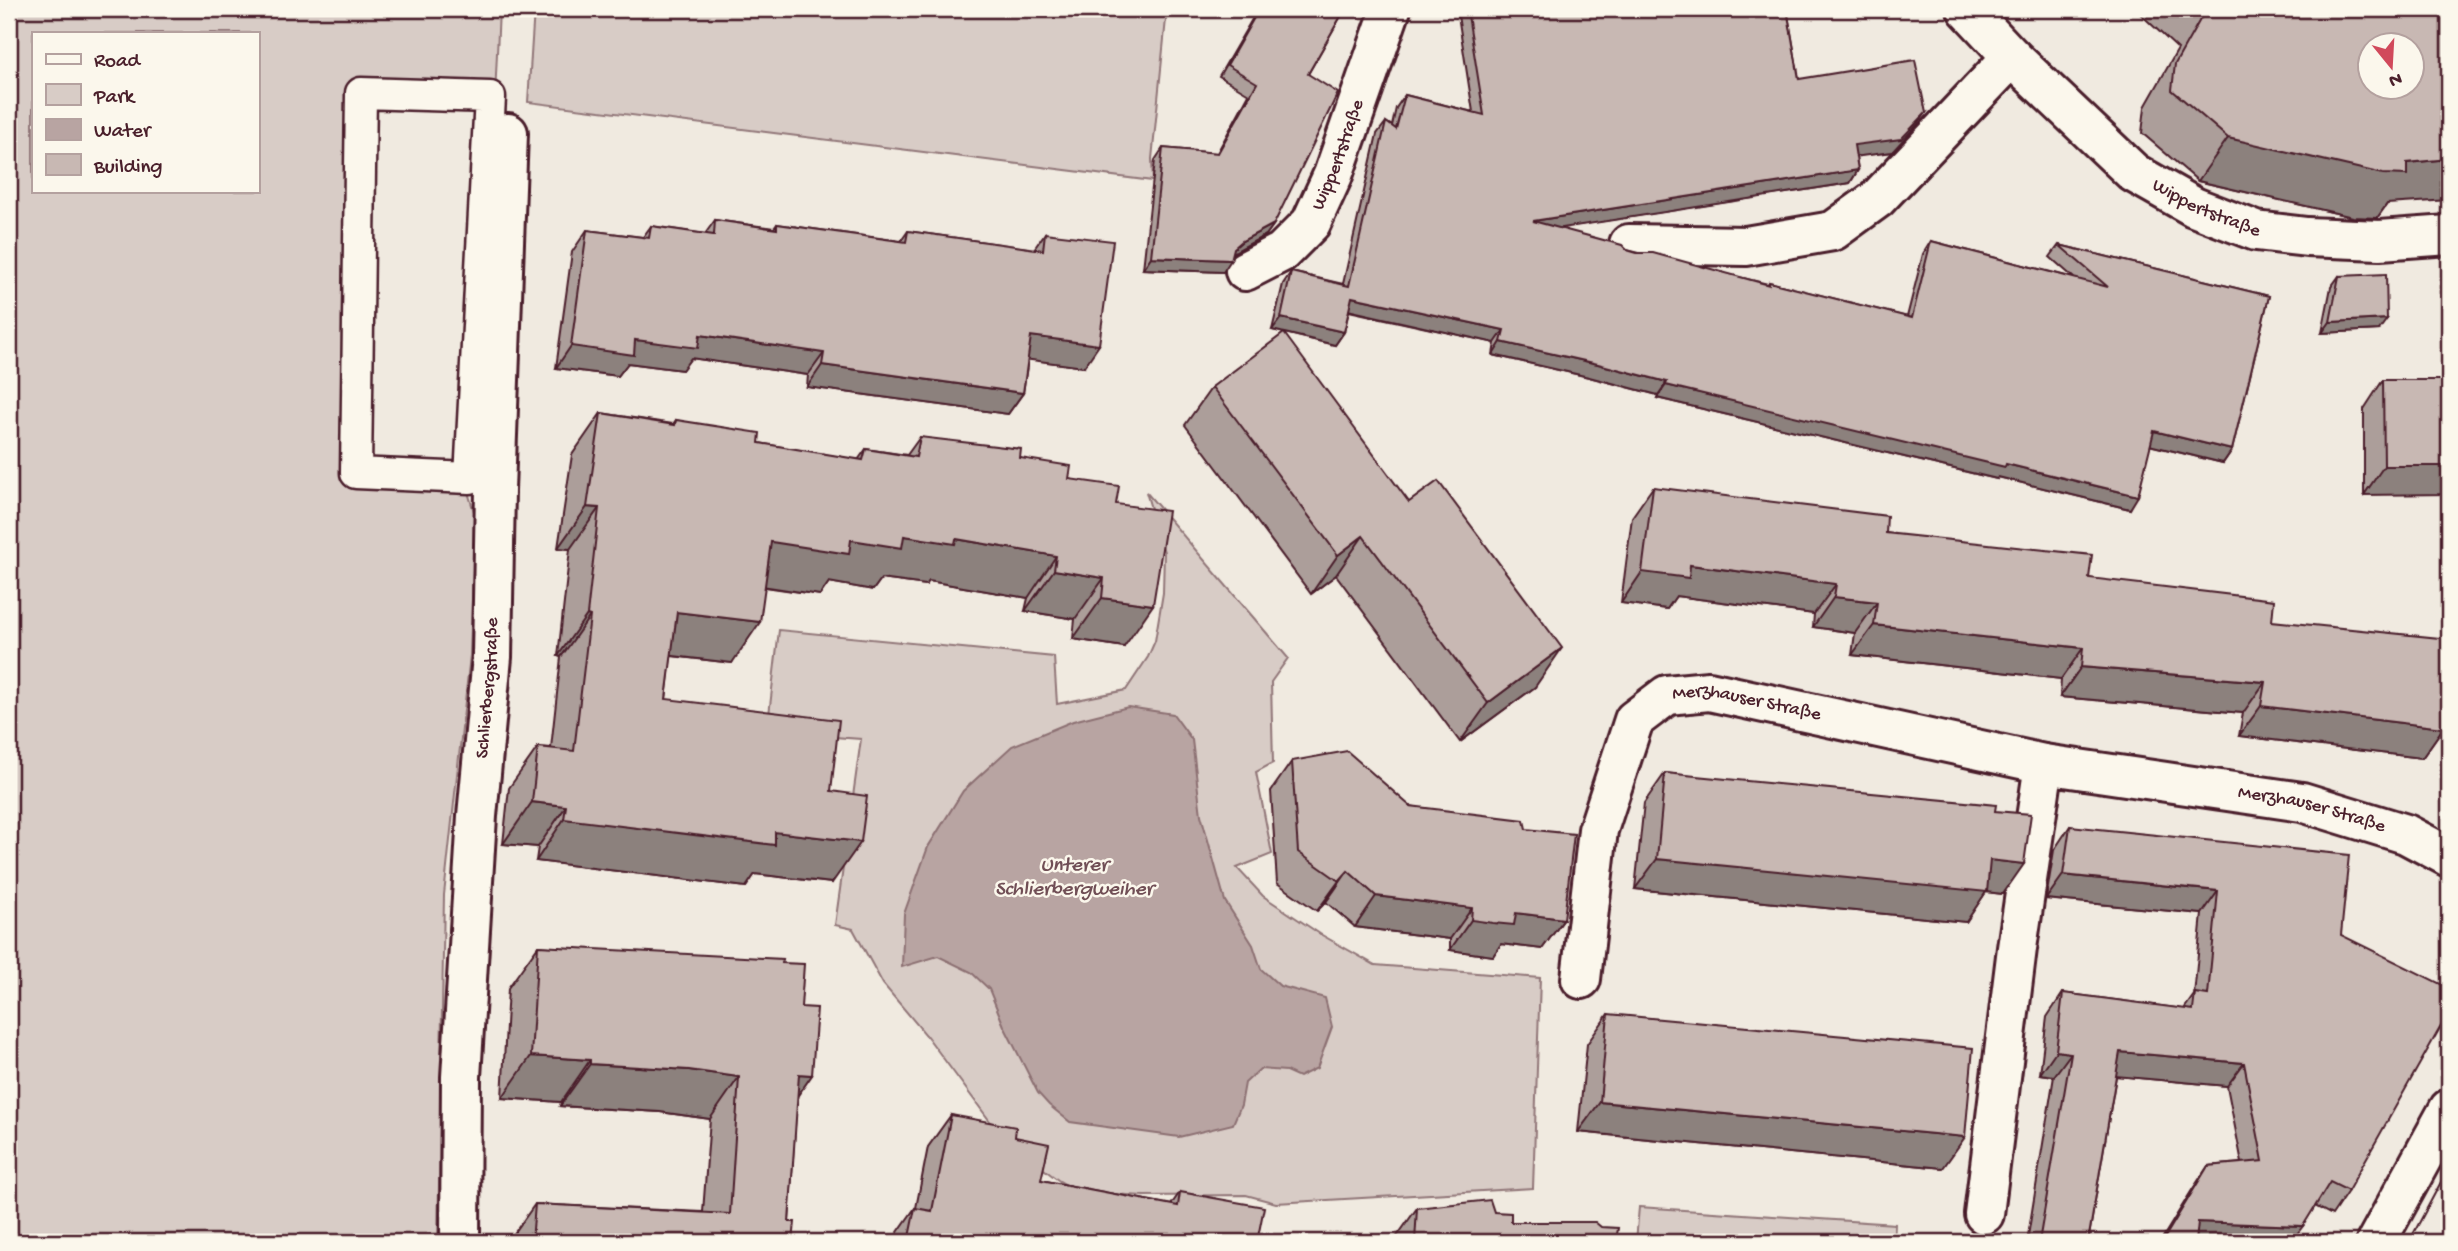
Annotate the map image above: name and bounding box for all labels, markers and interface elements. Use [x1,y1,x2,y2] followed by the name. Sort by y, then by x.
[32,32,259,192] legend
[2356,32,2426,102] north arrow
[94,50,142,75] text: Road
[2386,66,2405,92] text: N
[93,86,137,111] text: Park
[1307,96,1370,214] street label: Wippertstraße
[94,120,152,145] text: Water
[93,156,163,181] text: Building
[2148,174,2264,243] street label: Wippertstraße
[471,617,504,759] street label: Schlierbergstraße
[1671,679,1823,727] street label: Merzhauser Straße
[2236,781,2388,839] street label: Merzhauser Straße
[995,854,1158,903] water label: Unterer Schlierbergweiher

